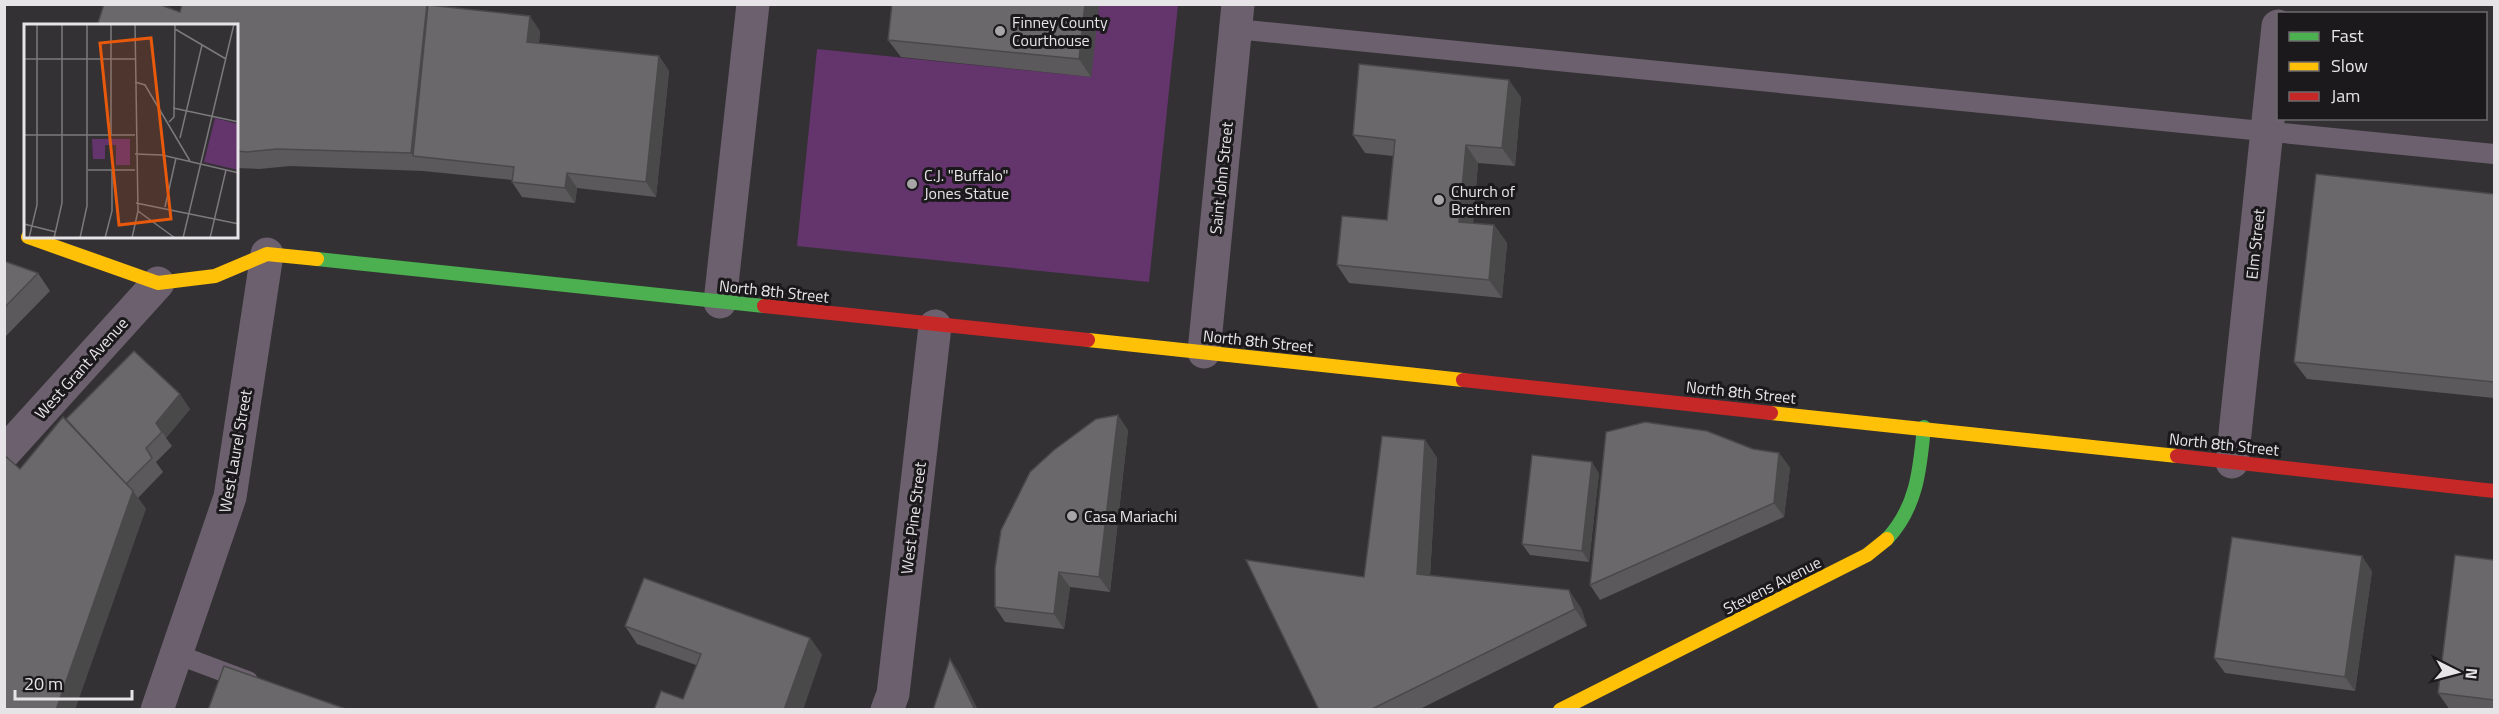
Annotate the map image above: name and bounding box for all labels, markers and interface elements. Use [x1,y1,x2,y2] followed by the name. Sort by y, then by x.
[1012,10,1108,52] place label: Finney County Courthouse
[2277,12,2487,120] legend
[2331,22,2364,49] text: Fast
[24,24,238,238] inset map
[993,24,1007,38] marker: Finney County Courthouse
[2331,52,2368,79] text: Slow
[2331,82,2360,109] text: Jam
[1203,120,1239,235] street label: Saint John Street
[924,163,1009,205] place label: C.J. "Buffalo" Jones Statue
[905,177,919,191] marker: C.J. "Buffalo" Jones Statue
[1451,179,1516,221] place label: Church of Brethren
[1432,193,1446,207] marker: Church of Brethren
[2239,207,2271,280] street label: Elm Street
[718,273,831,309] street label: North 8th Street
[29,312,133,424] street label: West Grant Avenue
[1202,323,1315,359] street label: North 8th Street
[1685,374,1798,410] street label: North 8th Street
[212,387,258,514] street label: West Laurel Street
[2168,426,2281,462] street label: North 8th Street
[894,460,932,576] street label: West Pine Street
[1084,504,1177,528] place label: Casa Mariachi
[1065,509,1079,523] marker: Casa Mariachi
[1719,550,1825,620] street label: Stevens Avenue
[2427,642,2487,702] north arrow
[15,663,132,701] scale bar
[2459,667,2484,680] text: N
[24,670,63,697] text: 20 m

